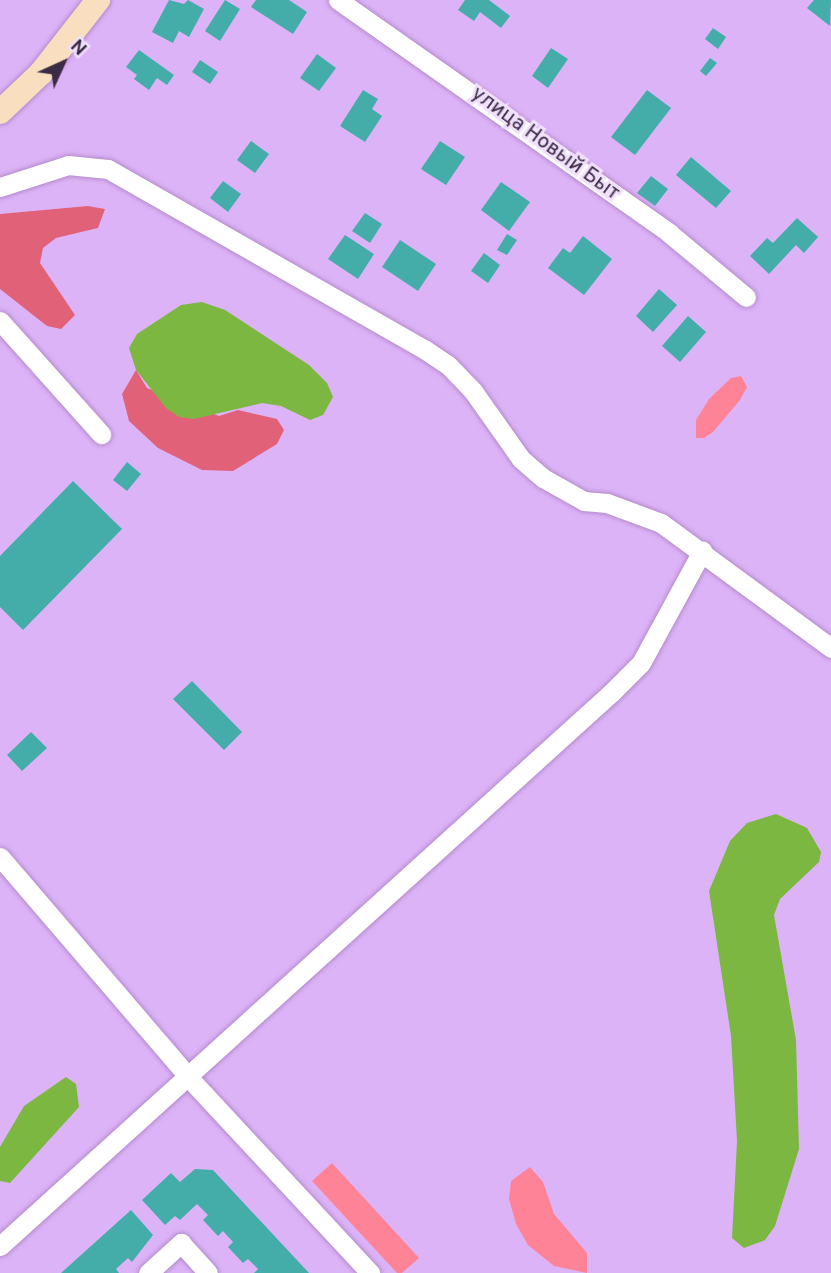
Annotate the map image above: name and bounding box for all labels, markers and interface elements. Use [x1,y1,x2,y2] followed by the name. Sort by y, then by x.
[28,28,98,98] north arrow
[65,35,91,61] text: N
[466,82,624,206] street label: улица Новый Быт

